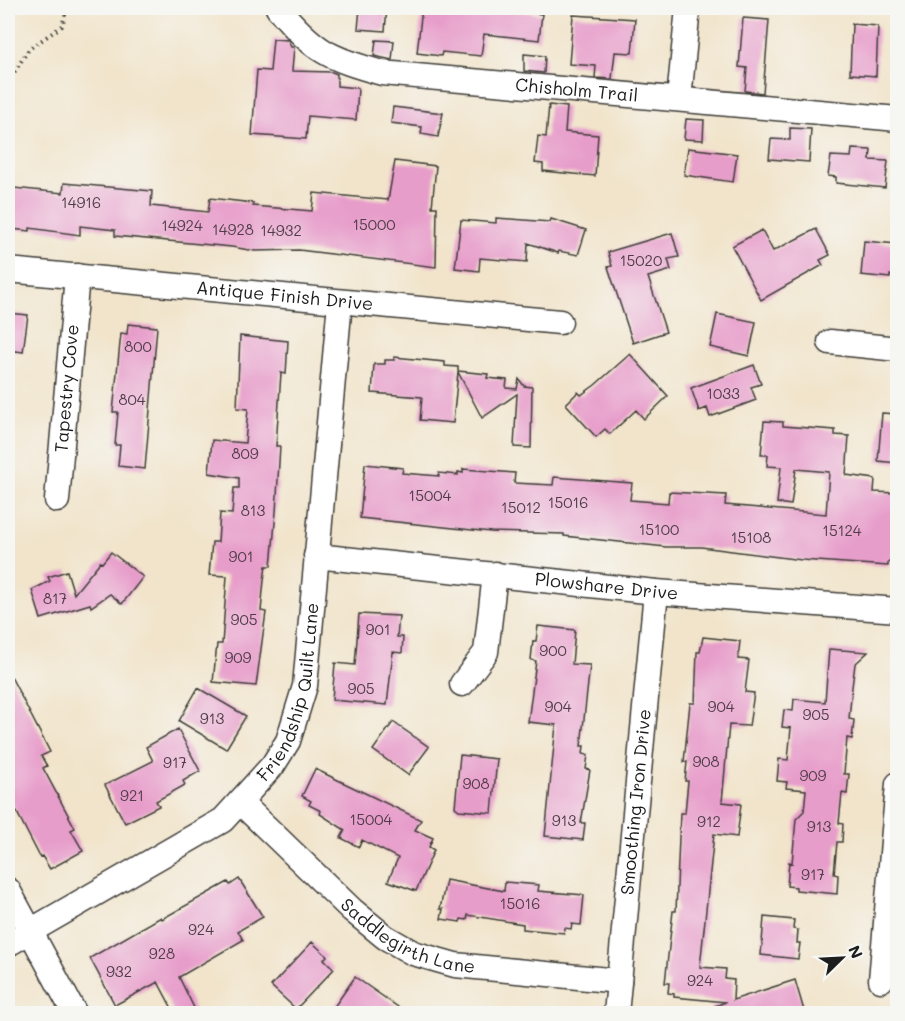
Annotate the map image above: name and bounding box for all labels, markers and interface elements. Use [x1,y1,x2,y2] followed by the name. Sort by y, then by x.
[514,72,639,107] street label: Chisholm Trail
[61,192,101,212] house number: 14916
[352,214,396,234] house number: 15000
[161,215,203,235] house number: 14924
[212,219,254,239] house number: 14928
[260,220,302,240] house number: 14932
[620,250,662,270] house number: 15020
[195,275,374,315] street label: Antique Finish Drive
[48,323,84,453] street label: Tapestry Cove
[124,336,152,356] house number: 800
[706,383,740,403] house number: 1033
[118,389,146,409] house number: 804
[231,443,259,463] house number: 809
[409,485,452,505] house number: 15004
[548,492,588,512] house number: 15016
[501,497,541,517] house number: 15012
[241,500,265,520] house number: 813
[639,519,679,539] house number: 15100
[822,520,862,540] house number: 15124
[731,527,771,547] house number: 15108
[229,546,253,566] house number: 901
[534,566,679,605] street label: Plowshare Drive
[43,588,67,608] house number: 817
[251,602,324,786] street label: Friendship Quilt Lane
[231,609,257,629] house number: 905
[366,619,390,639] house number: 901
[539,640,567,660] house number: 900
[225,647,252,667] house number: 909
[348,678,374,698] house number: 905
[545,696,572,716] house number: 904
[708,696,735,716] house number: 904
[803,704,829,724] house number: 905
[200,708,224,728] house number: 913
[614,708,656,896] street label: Smoothing Iron Drive
[692,751,720,771] house number: 908
[163,752,187,772] house number: 917
[800,765,827,785] house number: 909
[462,773,490,793] house number: 908
[120,785,144,805] house number: 921
[350,809,393,829] house number: 15004
[552,810,576,830] house number: 913
[697,811,721,831] house number: 912
[807,816,831,836] house number: 913
[801,864,825,884] house number: 917
[336,892,476,978] street label: Saddlegirth Lane
[500,893,540,913] house number: 15016
[188,919,214,939] house number: 924
[812,928,872,988] north arrow
[844,942,868,962] text: N
[149,943,175,963] house number: 928
[106,961,132,981] house number: 932
[687,970,713,990] house number: 924

